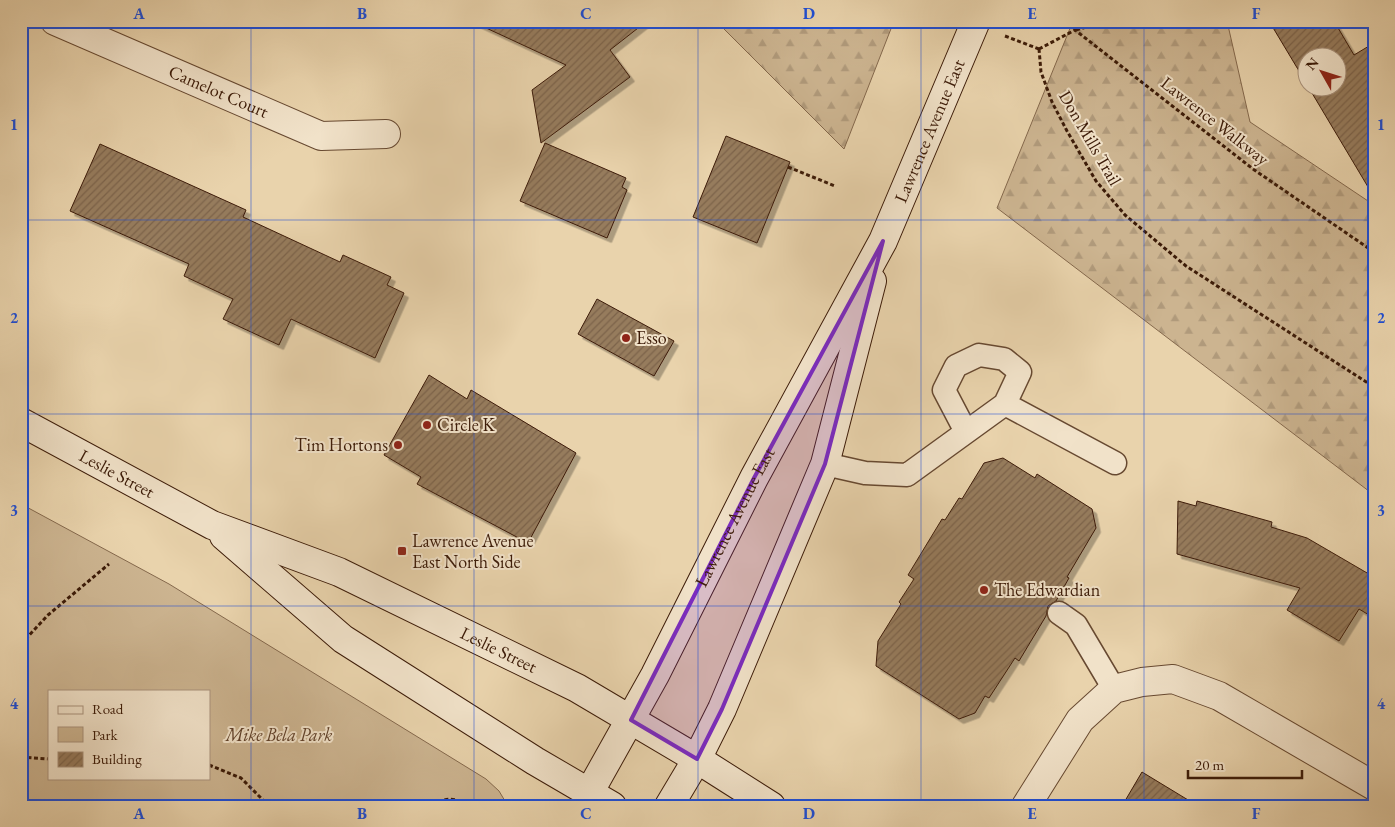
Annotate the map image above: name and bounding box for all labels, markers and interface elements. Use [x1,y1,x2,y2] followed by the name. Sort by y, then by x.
[132,3,145,24] text: A
[357,3,367,24] text: B
[580,3,592,24] text: C
[803,3,815,24] text: D
[1027,3,1037,24] text: E
[1252,3,1261,24] text: F
[1298,48,1348,98] north arrow
[1301,53,1323,74] text: N
[889,55,970,206] street label: Lawrence Avenue East
[165,60,272,123] street label: Camelot Court
[1156,71,1274,170] street label: Lawrence Walkway
[1054,86,1127,190] street label: Don Mills Trail
[10,114,18,135] text: 1
[1377,114,1385,135] text: 1
[10,307,19,328] text: 2
[1377,307,1386,328] text: 2
[636,326,667,349] place label: Esso
[620,332,632,344] marker: Esso
[437,413,495,436] place label: Circle K
[421,419,433,431] marker: Circle K
[295,433,388,456] place label: Tim Hortons
[392,439,404,451] marker: Tim Hortons
[689,443,780,591] street label: Lawrence Avenue East
[75,444,159,503] street label: Leslie Street
[10,500,18,521] text: 3
[1377,500,1385,521] text: 3
[412,529,533,573] place label: Lawrence Avenue East North Side
[396,545,408,557] marker: Lawrence Avenue East North Side
[994,578,1101,601] place label: The Edwardian
[978,584,990,596] marker: The Edwardian
[457,621,541,678] street label: Leslie Street
[48,690,210,780] legend
[10,693,19,714] text: 4
[1377,693,1386,714] text: 4
[92,699,124,718] text: Road
[224,723,333,746] park label: Mike Bela Park
[92,725,119,744] text: Park
[1188,747,1301,779] scale bar
[92,749,142,768] text: Building
[1195,755,1224,774] text: 20 m
[132,803,145,824] text: A
[357,803,367,824] text: B
[580,803,592,824] text: C
[803,803,815,824] text: D
[1027,803,1037,824] text: E
[1252,803,1261,824] text: F

